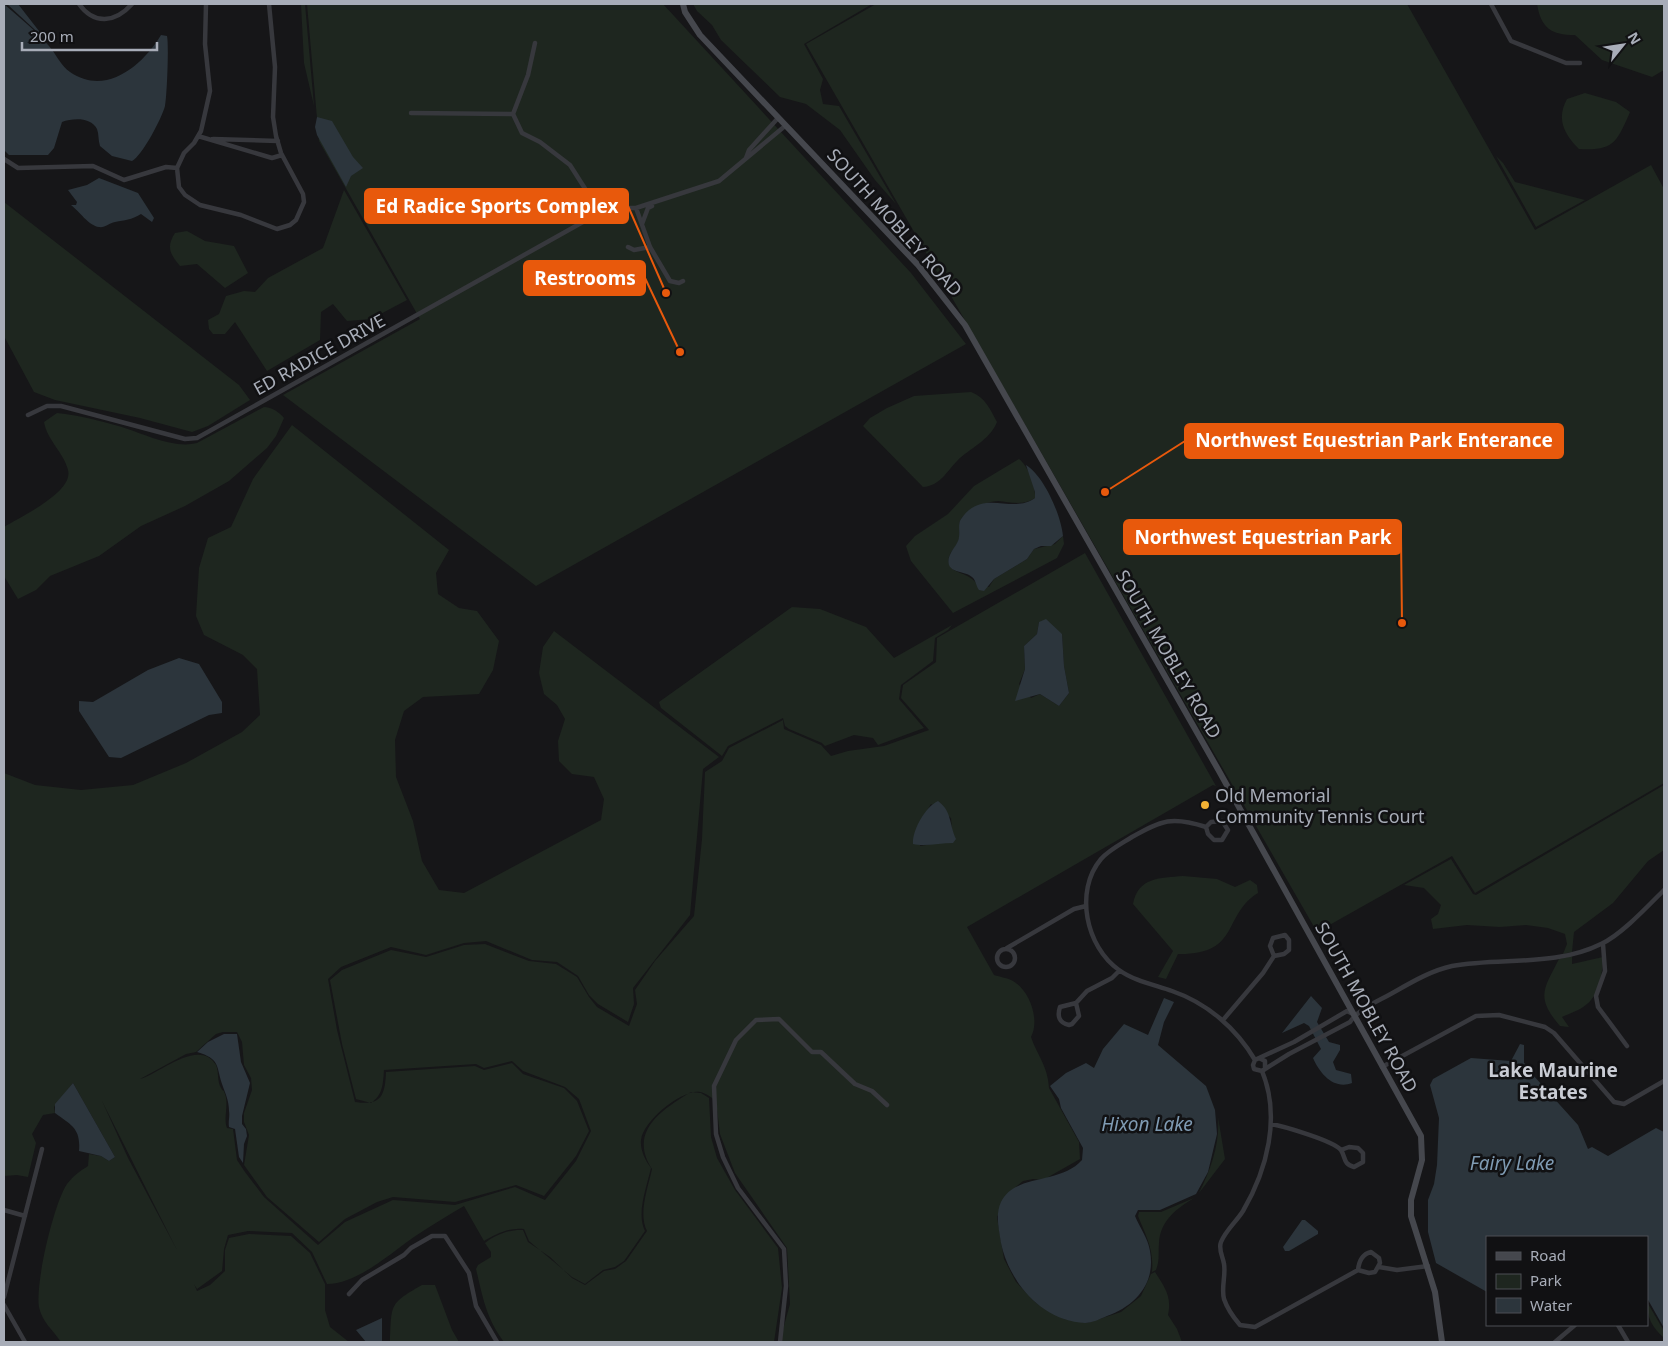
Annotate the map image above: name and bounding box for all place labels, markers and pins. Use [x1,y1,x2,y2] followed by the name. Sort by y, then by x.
[365,189,628,223] callout: Ed Radice Sports Complex
[524,261,645,295] callout: Restrooms
[1185,424,1563,458] callout: Northwest Equestrian Park Enterance
[1124,520,1401,554] callout: Northwest Equestrian Park
[1215,783,1425,828] place label: Old Memorial Community Tennis Court
[1199,799,1211,811] marker: Old Memorial Community Tennis Court

